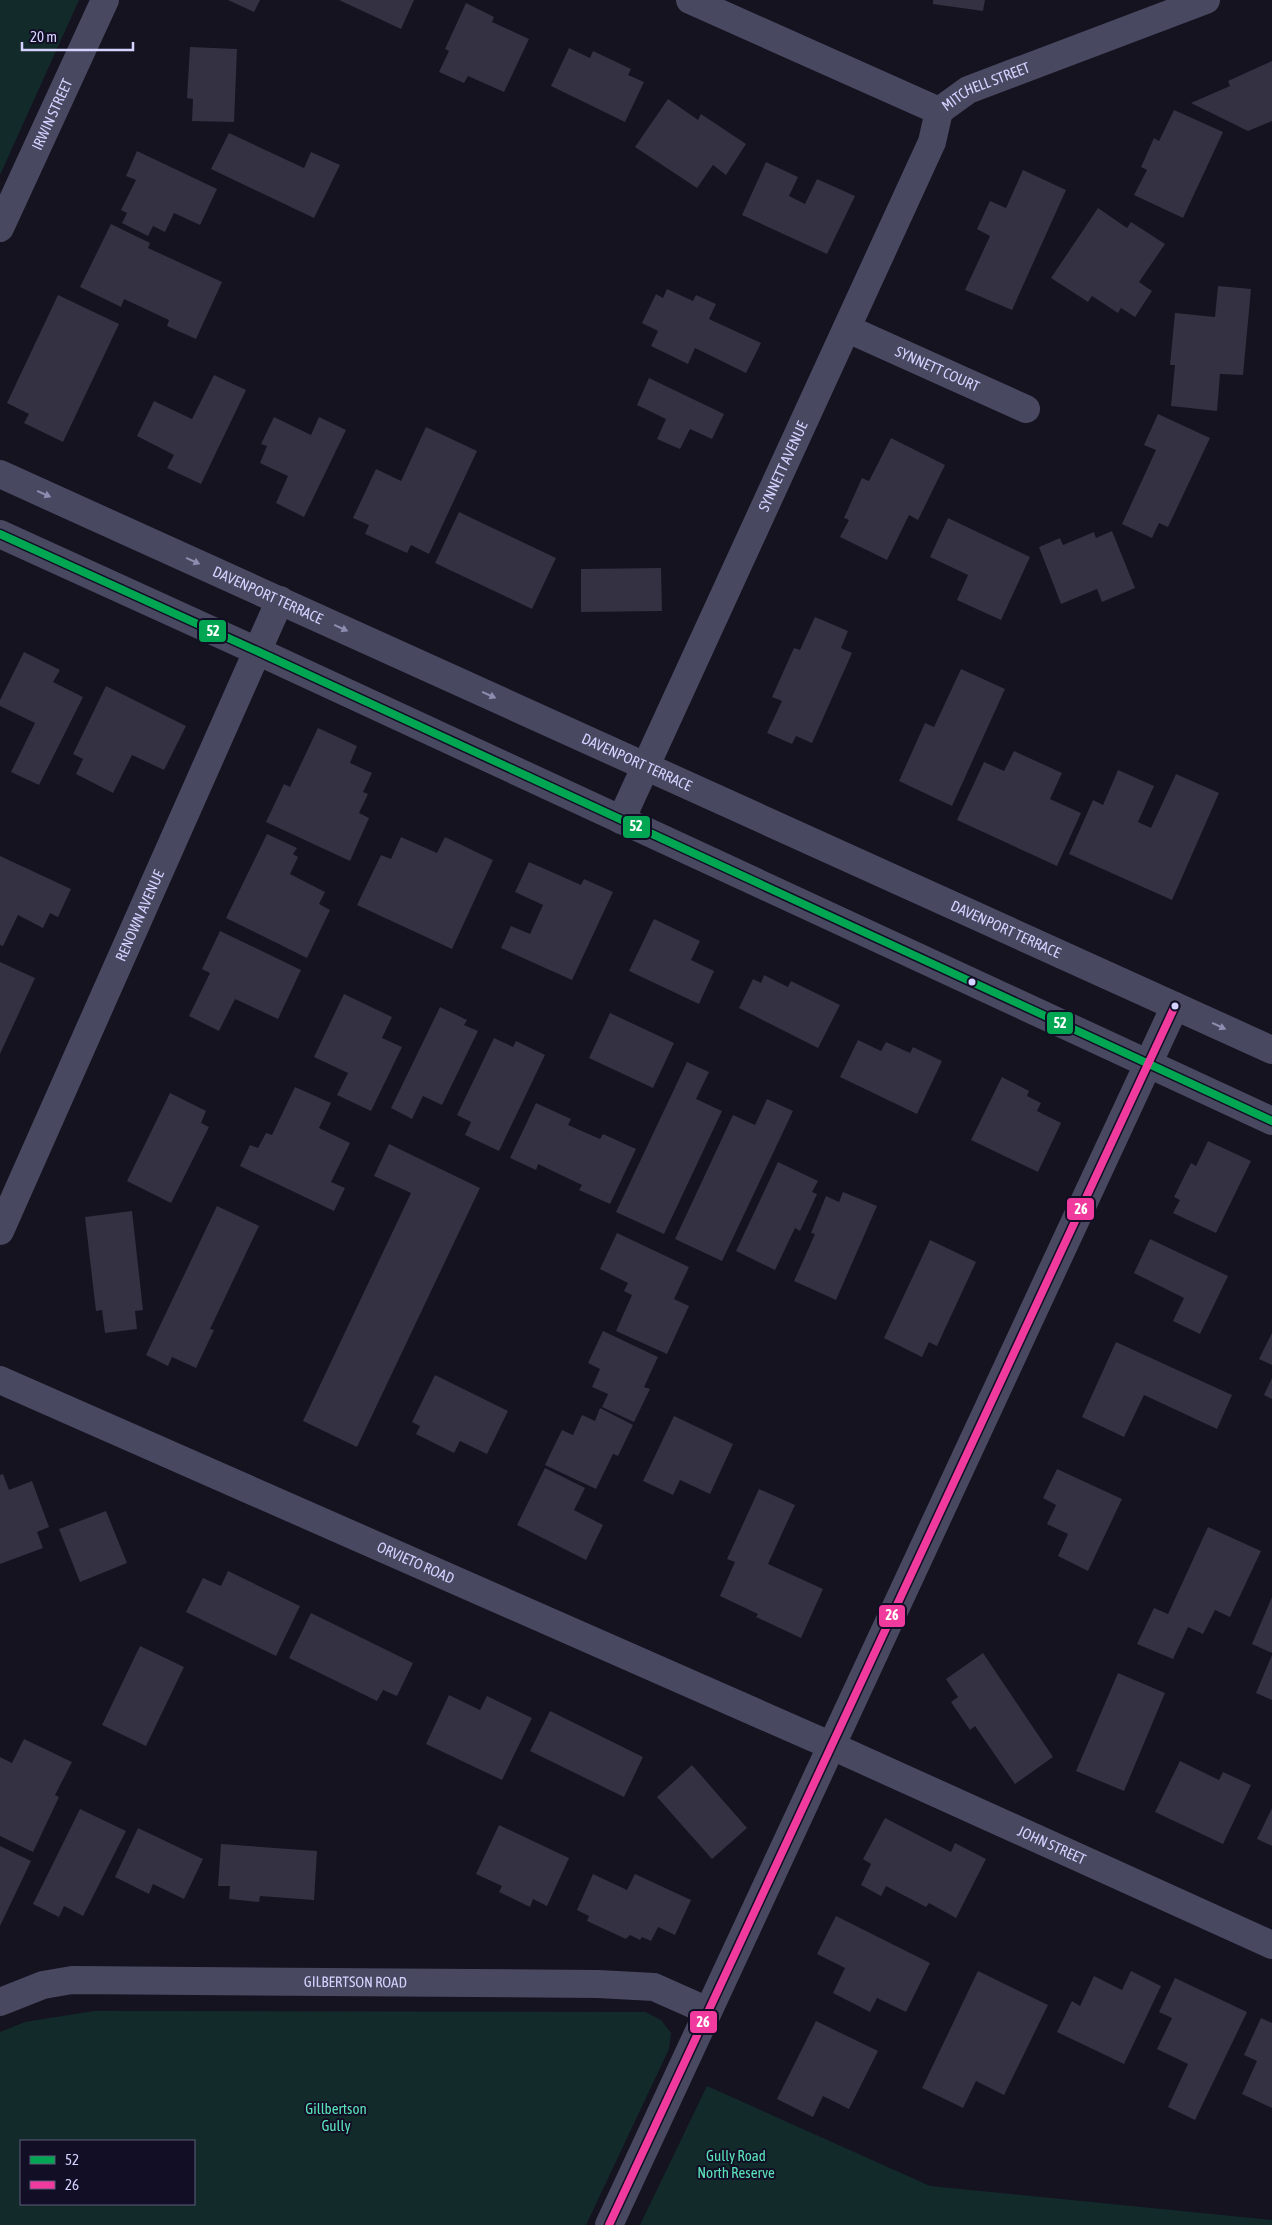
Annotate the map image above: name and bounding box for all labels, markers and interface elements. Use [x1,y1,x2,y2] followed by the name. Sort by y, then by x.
[22,20,134,52] scale bar
[30,28,57,45] text: 20 m
[938,58,1032,114] street label: MITCHELL STREET
[28,76,76,153] street label: IRWIN STREET
[893,342,983,395] street label: SYNNETT COURT
[755,418,811,514] street label: SYNNETT AVENUE
[37,491,51,499] one-way arrow
[186,558,200,566] one-way arrow
[210,563,326,627] street label: DAVENPORT TERRACE
[198,619,227,643] line badge: 52
[206,623,220,639] text: 52
[334,624,348,632] one-way arrow
[482,691,496,699] one-way arrow
[579,730,695,794] street label: DAVENPORT TERRACE
[622,815,651,839] line badge: 52
[629,818,643,834] text: 52
[112,867,167,964] street label: RENOWN AVENUE
[948,897,1064,961] street label: DAVENPORT TERRACE
[967,977,977,987] unlabelled marker
[1170,1001,1180,1011] unlabelled marker
[1046,1011,1074,1035] line badge: 52
[1053,1015,1067,1031] text: 52
[1212,1022,1226,1030] one-way arrow
[1066,1197,1095,1221] line badge: 26
[1074,1201,1088,1217] text: 26
[374,1538,457,1587] street label: ORVIETO ROAD
[878,1604,906,1628] line badge: 26
[885,1607,899,1623] text: 26
[1015,1822,1089,1868] street label: JOHN STREET
[304,1973,407,1991] street label: GILBERTSON ROAD
[689,2010,718,2034] line badge: 26
[696,2014,710,2030] text: 26
[305,2100,367,2134] park label: Gillbertson Gully
[20,2140,195,2205] legend
[697,2147,775,2181] park label: Gully Road North Reserve
[65,2151,79,2168] text: 52
[65,2176,79,2193] text: 26

